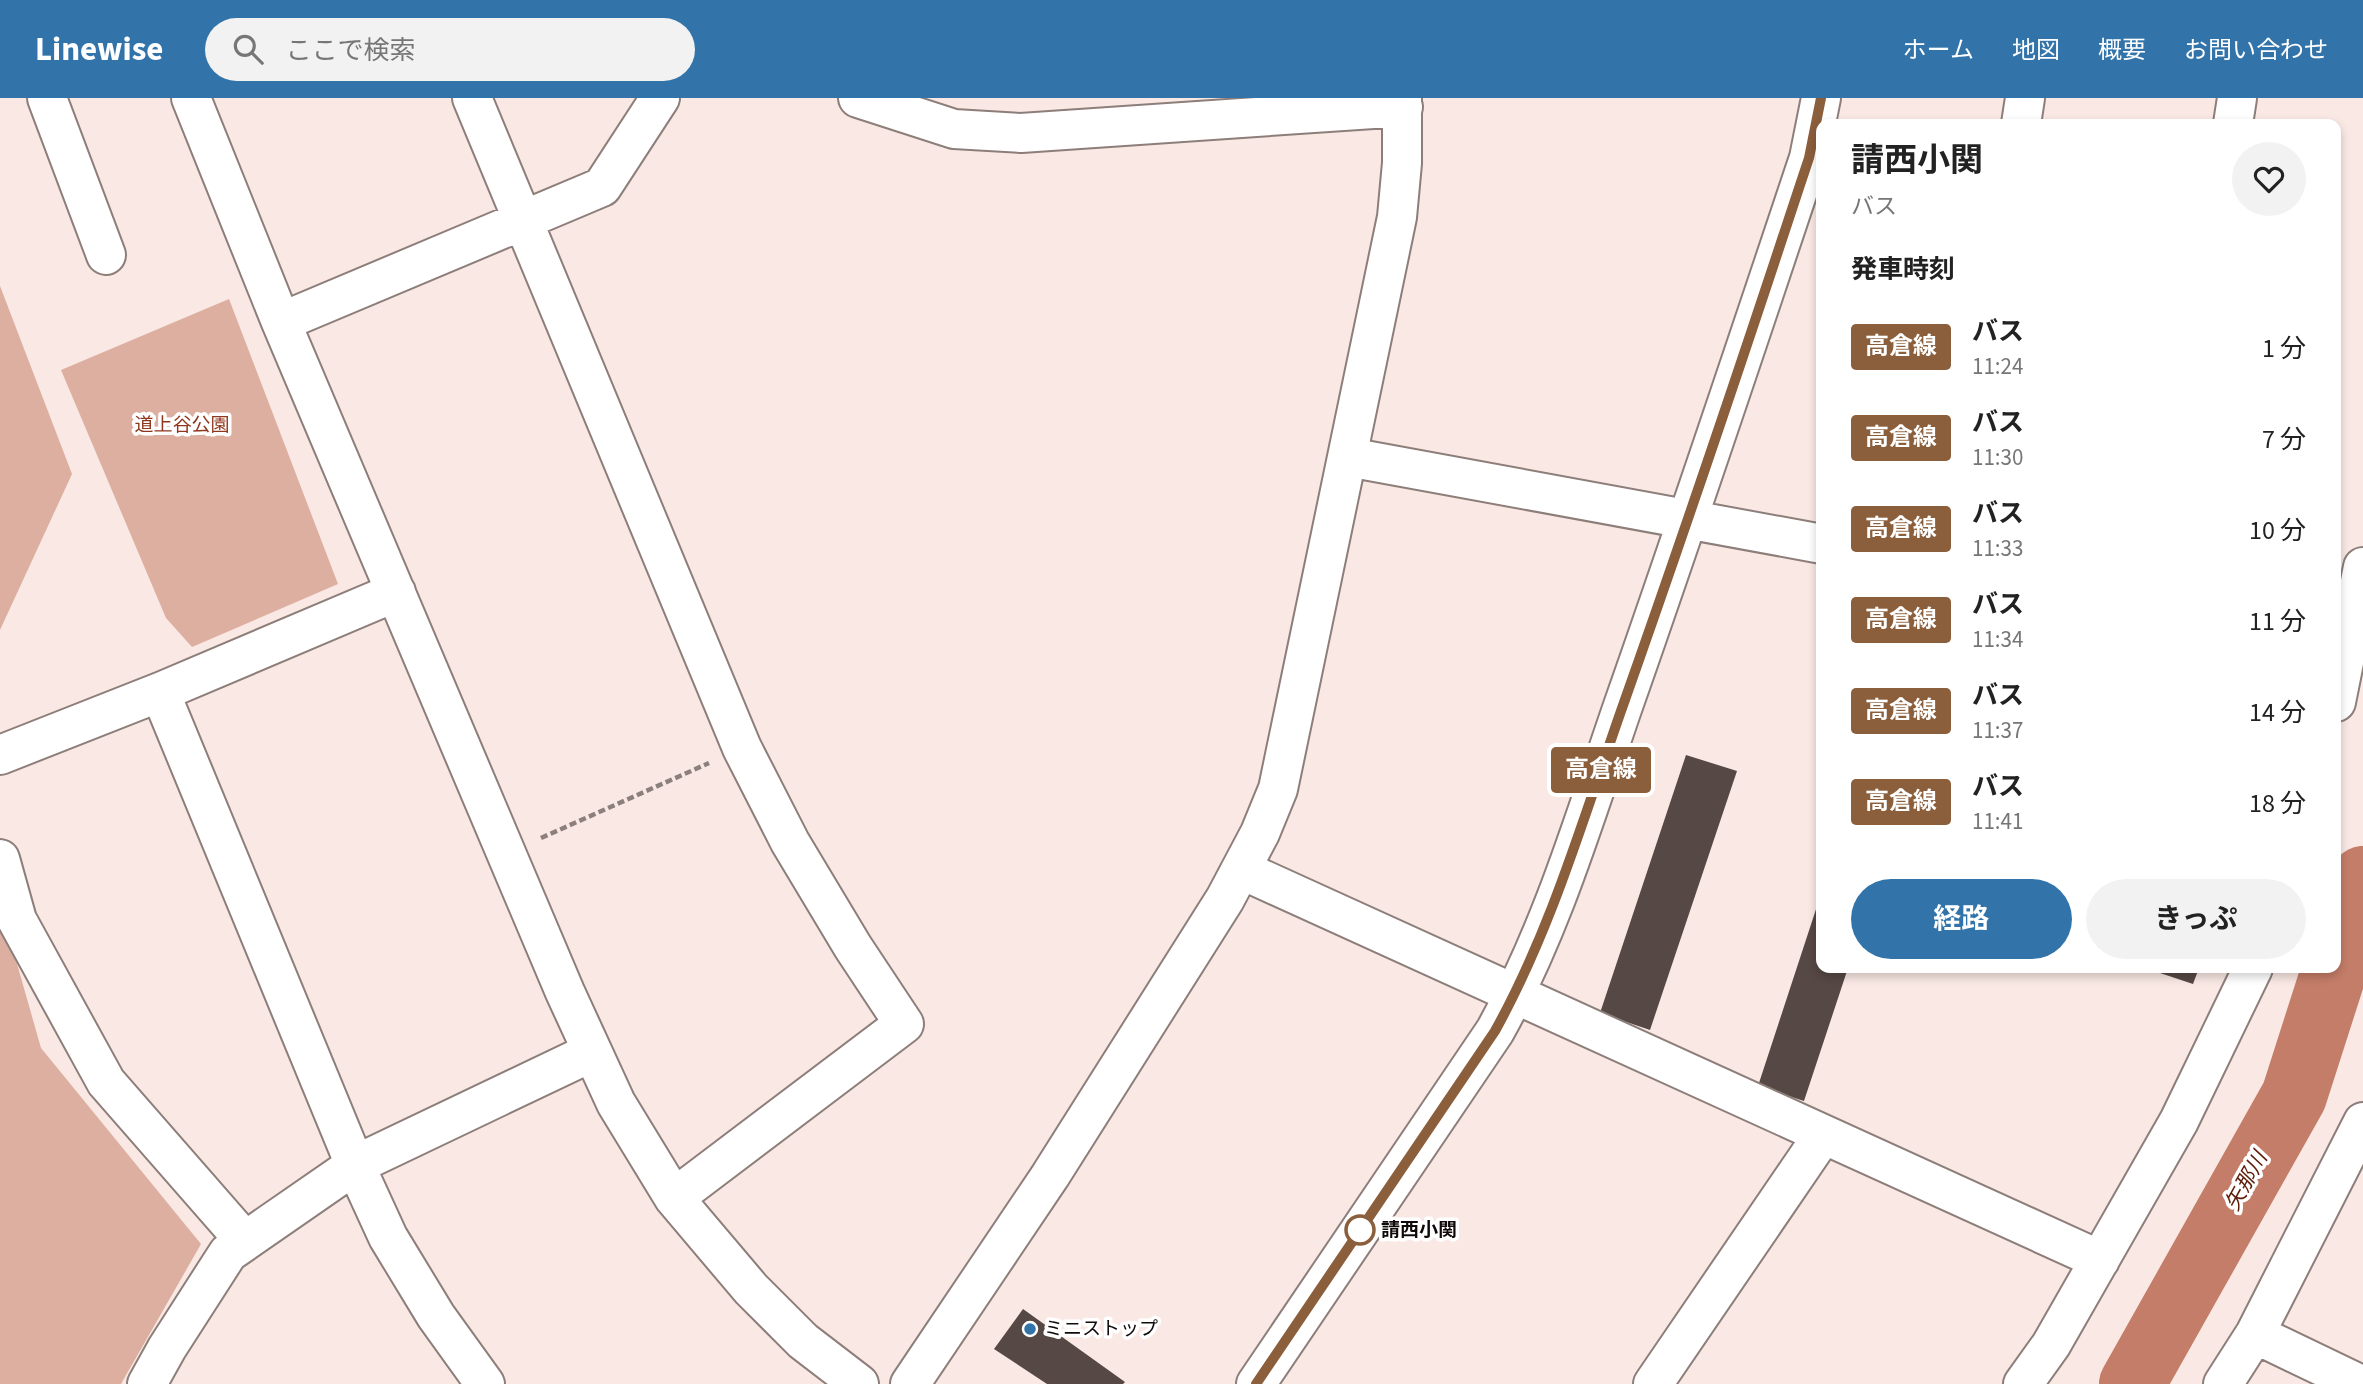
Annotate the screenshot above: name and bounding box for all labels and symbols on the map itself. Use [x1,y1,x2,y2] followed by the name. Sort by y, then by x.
[134,412,230,439] park label: 道上谷公園
[1561,747,1641,793] line badge: 高倉線
[2218,1144,2275,1216] water label: 矢那川
[1345,1215,1375,1245] marker: 請西小関
[1381,1217,1457,1244] place label: 請西小関
[1044,1316,1158,1343] place label: ミニストップ
[1022,1321,1038,1337] marker: ミニストップ

